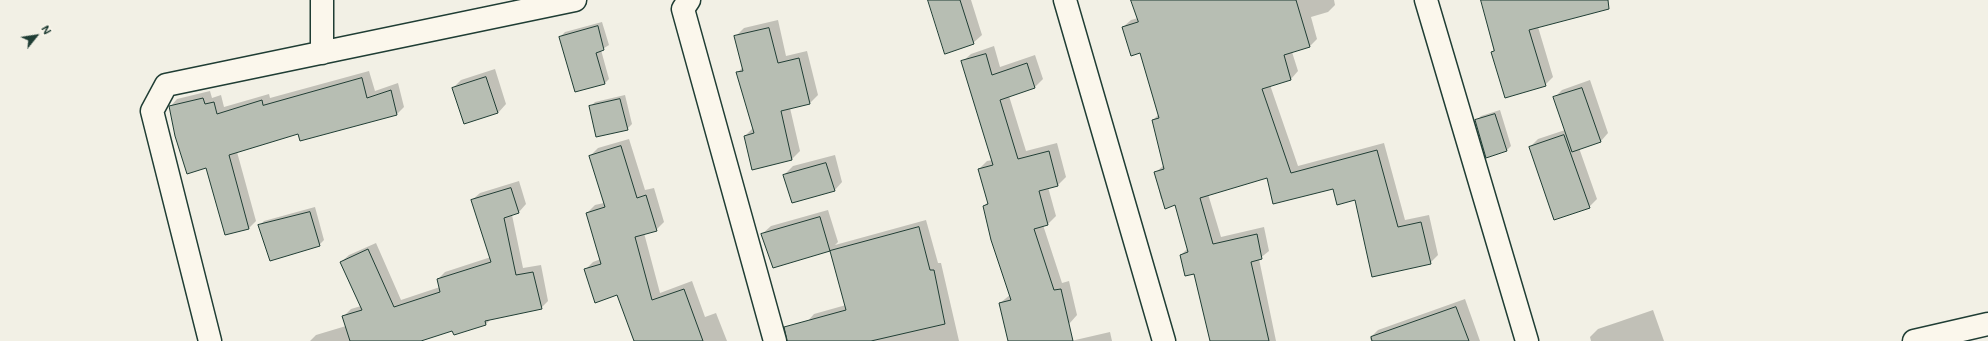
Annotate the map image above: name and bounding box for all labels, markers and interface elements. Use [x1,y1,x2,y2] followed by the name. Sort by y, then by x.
[16,16,56,56] north arrow
[38,22,55,37] text: N

